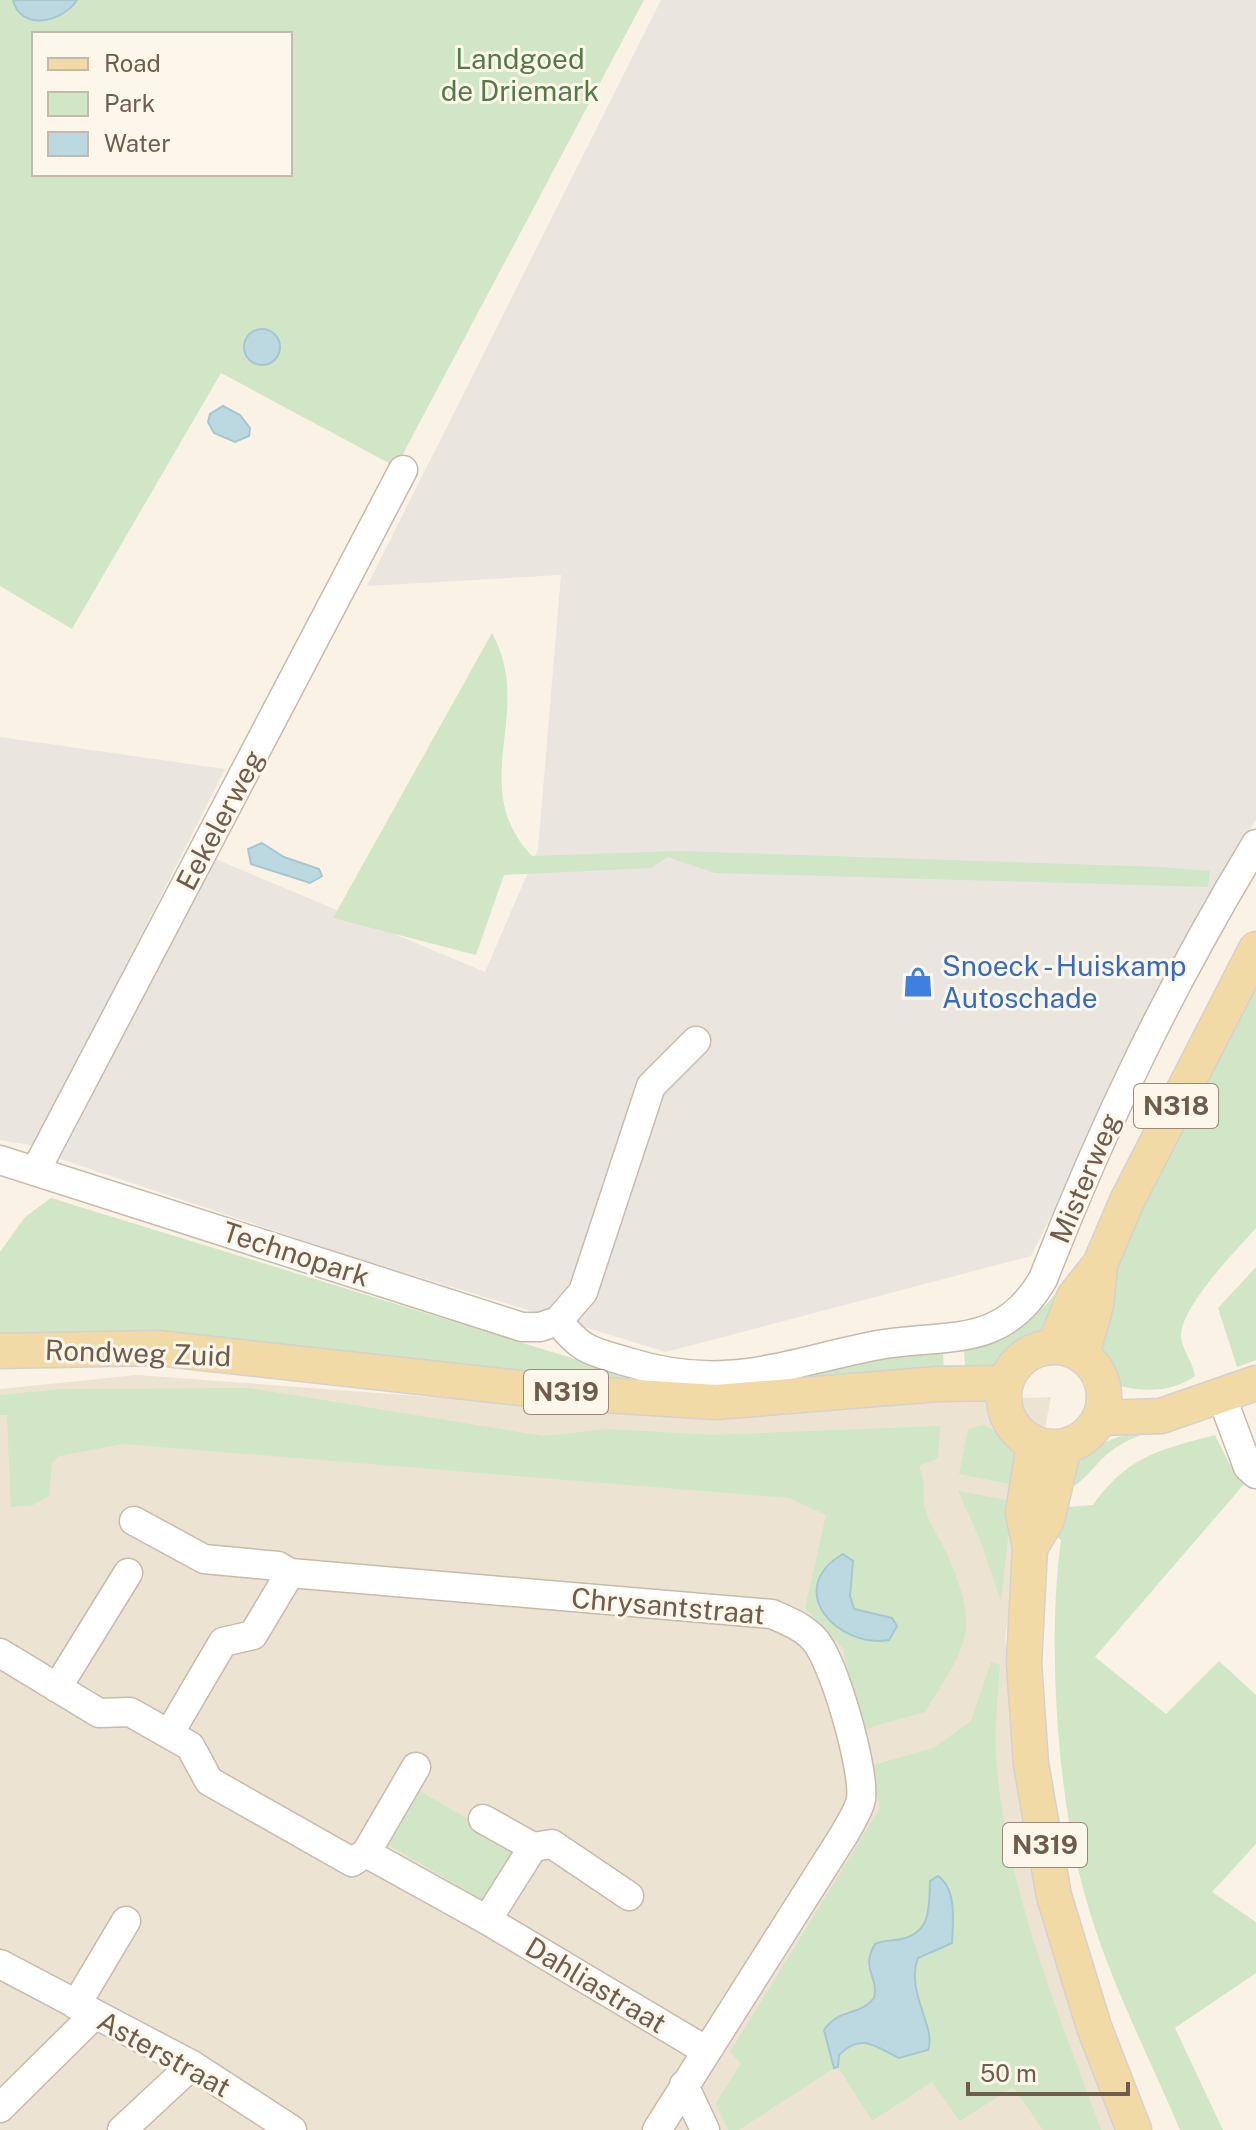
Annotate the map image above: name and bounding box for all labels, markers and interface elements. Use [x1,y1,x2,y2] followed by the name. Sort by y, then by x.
[32,32,292,176] legend
[441,42,599,107] park label: Landgoed de Driemark
[104,49,161,77] text: Road
[104,89,155,117] text: Park
[104,129,171,157] text: Water
[169,744,270,895] street label: Eekelerweg
[942,949,1187,1014] place label: Snoeck - Huiskamp Autoschade
[901,965,935,999] shop icon: Snoeck - Huiskamp Autoschade
[1134,1084,1218,1128] road number: N318
[1042,1108,1127,1248] street label: Misterweg
[219,1214,374,1293] street label: Technopark
[44,1333,232,1372] street label: Rondweg Zuid
[524,1370,608,1414] road number: N319
[570,1581,766,1630] street label: Chrysantstraat
[1003,1823,1087,1867] road number: N319
[520,1930,672,2039] street label: Dahliastraat
[92,2004,236,2104] street label: Asterstraat
[968,2046,1128,2096] scale bar
[980,2059,1037,2087] text: 50 m

